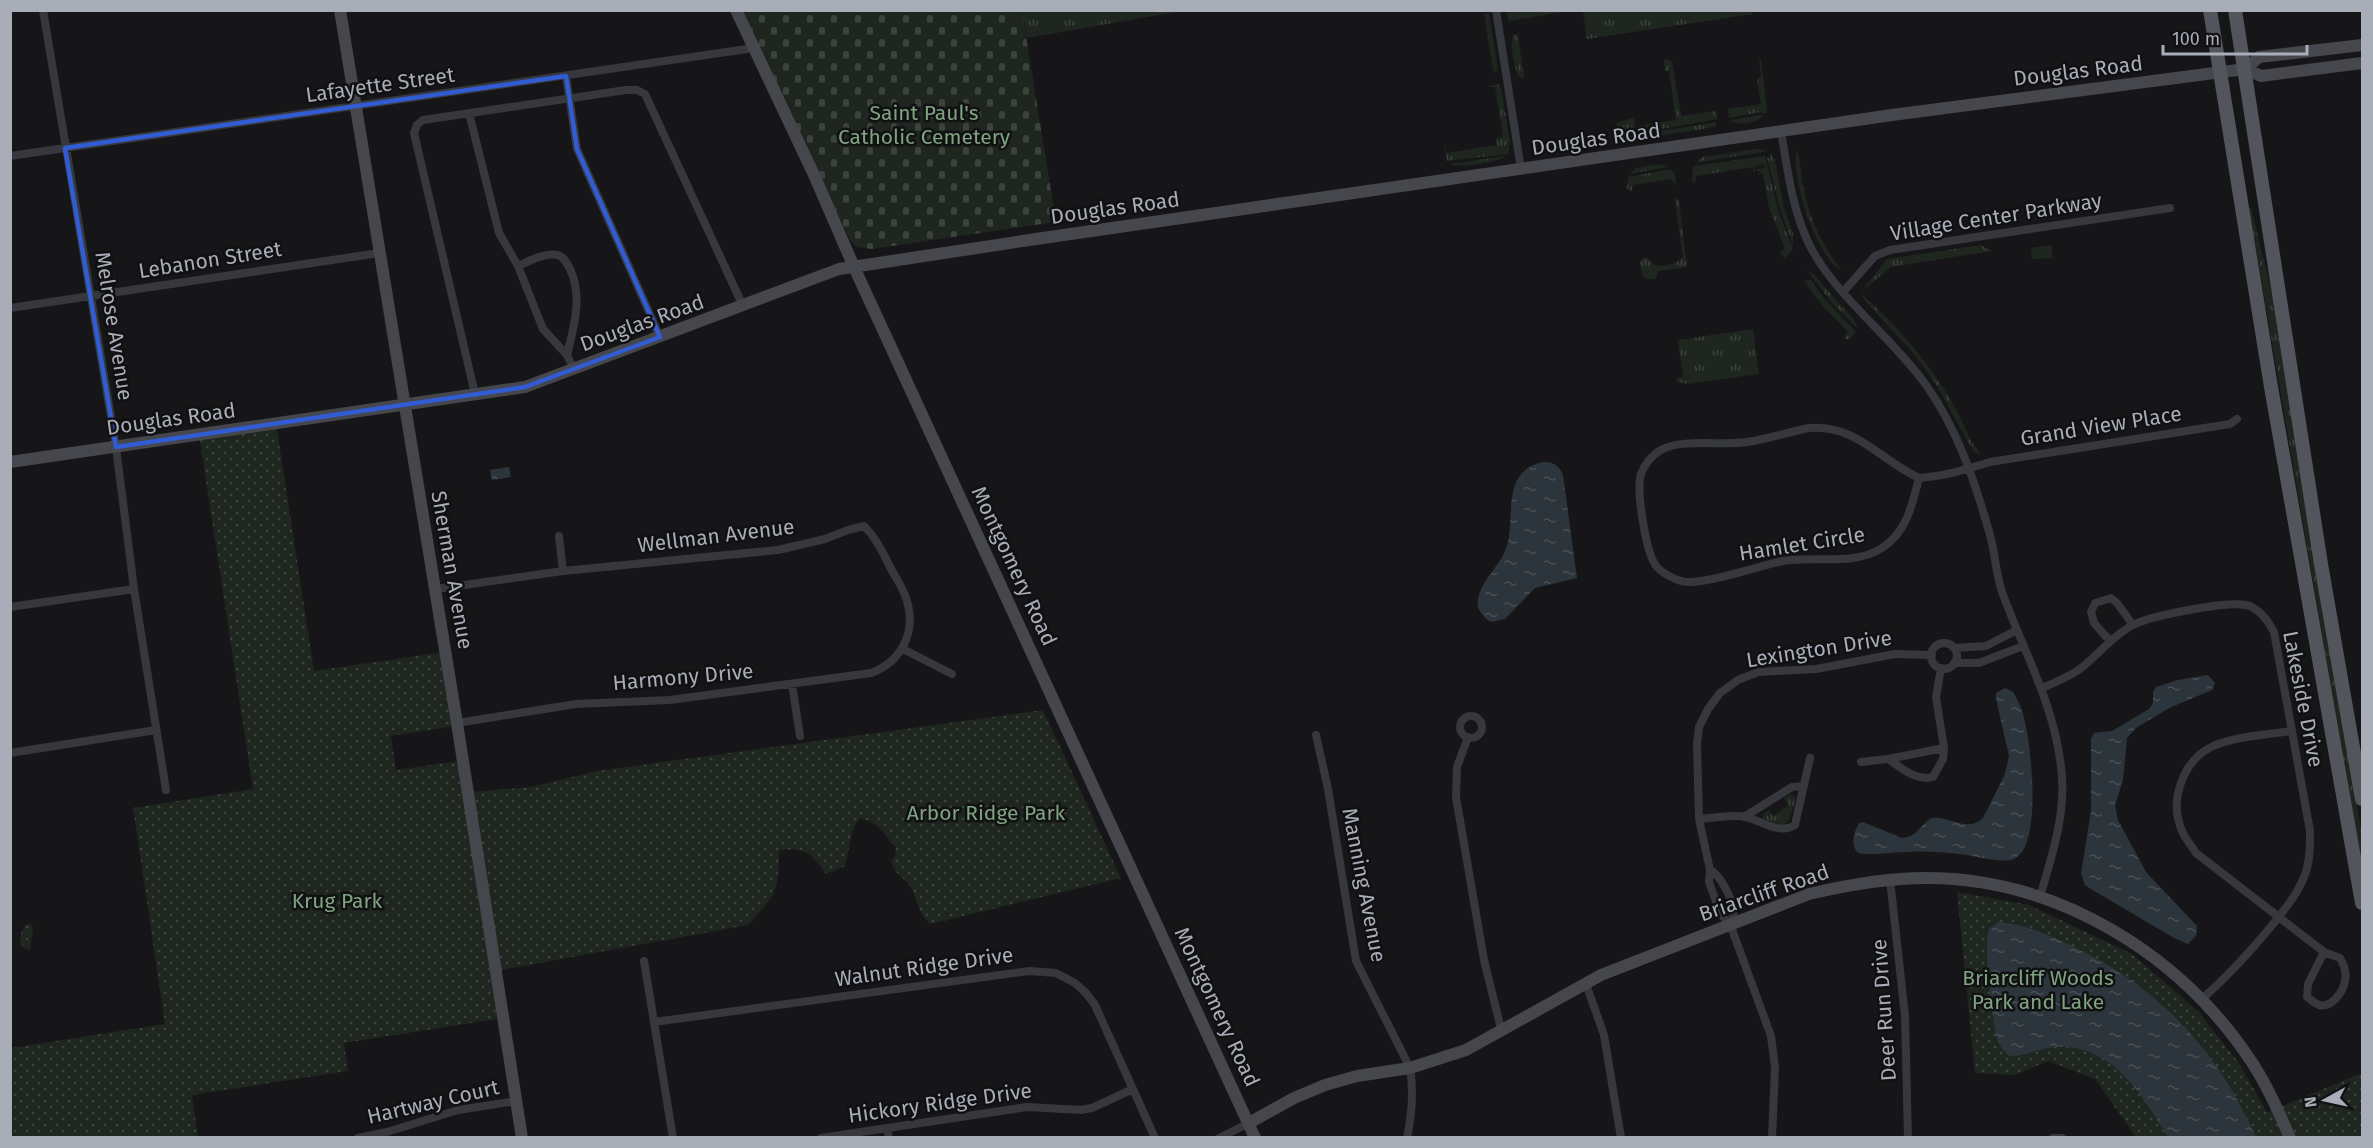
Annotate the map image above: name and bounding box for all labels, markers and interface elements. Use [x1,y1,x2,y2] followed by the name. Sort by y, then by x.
[2163,18,2307,56] scale bar
[2172,28,2220,50] text: 100 m
[2012,50,2144,92] street label: Douglas Road
[304,62,456,108] street label: Lafayette Street
[838,100,1011,150] park label: Saint Paul's Catholic Cemetery
[1530,117,1662,161] street label: Douglas Road
[1049,186,1181,230] street label: Douglas Road
[1888,187,2104,247] street label: Village Center Parkway
[137,236,284,284] street label: Lebanon Street
[89,250,139,402] street label: Melrose Avenue
[576,289,708,357] street label: Douglas Road
[105,397,237,441] street label: Douglas Road
[2019,400,2183,452] street label: Grand View Place
[966,482,1062,650] street label: Montgomery Road
[425,489,479,651] street label: Sherman Avenue
[636,513,796,559] street label: Wellman Avenue
[1737,521,1867,567] street label: Hamlet Circle
[1744,625,1894,673] street label: Lexington Drive
[2277,629,2329,769] street label: Lakeside Drive
[611,658,755,696] street label: Harmony Drive
[907,800,1066,826] park label: Arbor Ridge Park
[1336,806,1392,964] street label: Manning Avenue
[1696,859,1832,927] street label: Briarcliff Road
[292,888,382,914] park label: Krug Park
[1169,923,1265,1091] street label: Montgomery Road
[1866,938,1902,1082] street label: Deer Run Drive
[833,942,1015,992] street label: Walnut Ridge Drive
[1962,965,2114,1015] park label: Briarcliff Woods Park and Lake
[2295,1070,2355,1130] north arrow
[364,1074,502,1130] street label: Hartway Court
[847,1077,1033,1129] street label: Hickory Ridge Drive
[2300,1095,2321,1109] text: N

